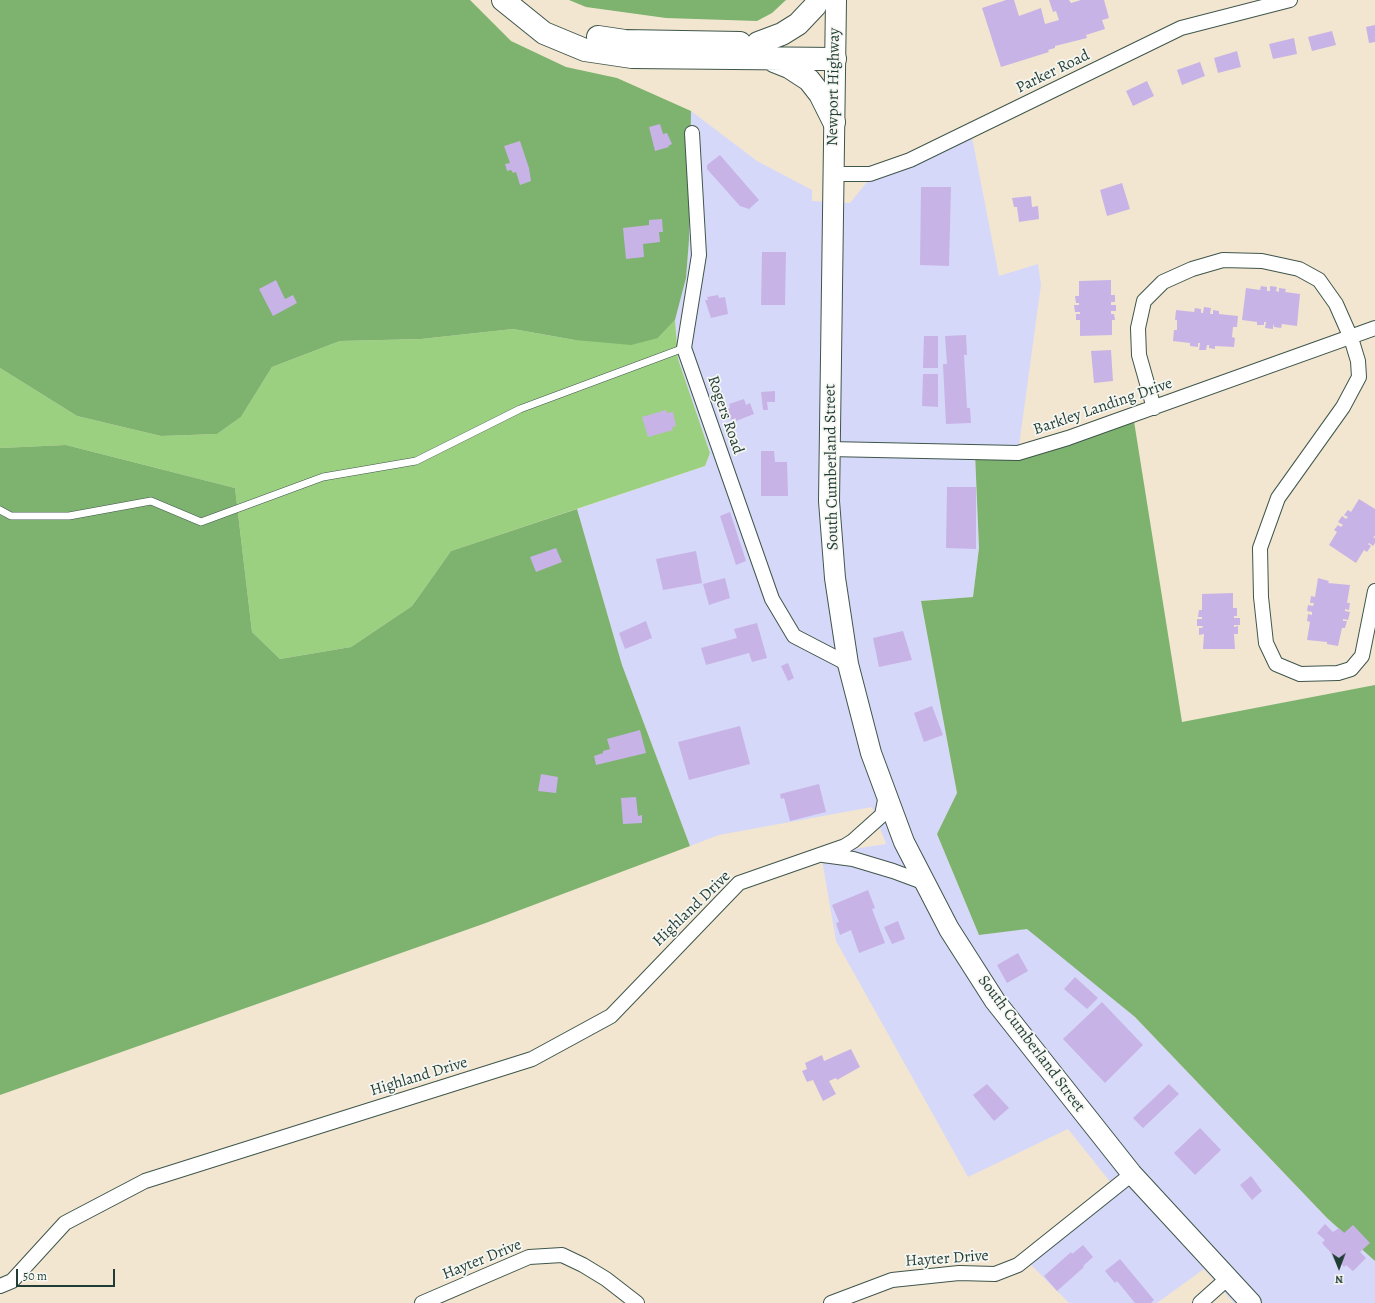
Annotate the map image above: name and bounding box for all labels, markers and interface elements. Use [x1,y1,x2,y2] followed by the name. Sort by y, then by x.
[823,28,845,146] street label: Newport Highway
[1013,46,1093,98] street label: Parker Road
[703,373,747,457] street label: Rogers Road
[1031,374,1175,440] street label: Barkley Landing Drive
[821,384,843,550] street label: South Cumberland Street
[649,867,735,951] street label: Highland Drive
[973,972,1089,1116] street label: South Cumberland Street
[368,1053,470,1101] street label: Highland Drive
[440,1235,524,1285] street label: Hayter Drive
[905,1247,989,1271] street label: Hayter Drive
[1319,1247,1359,1287] north arrow
[18,1261,117,1287] scale bar
[23,1268,47,1284] text: 50 m
[1335,1272,1343,1287] text: N

